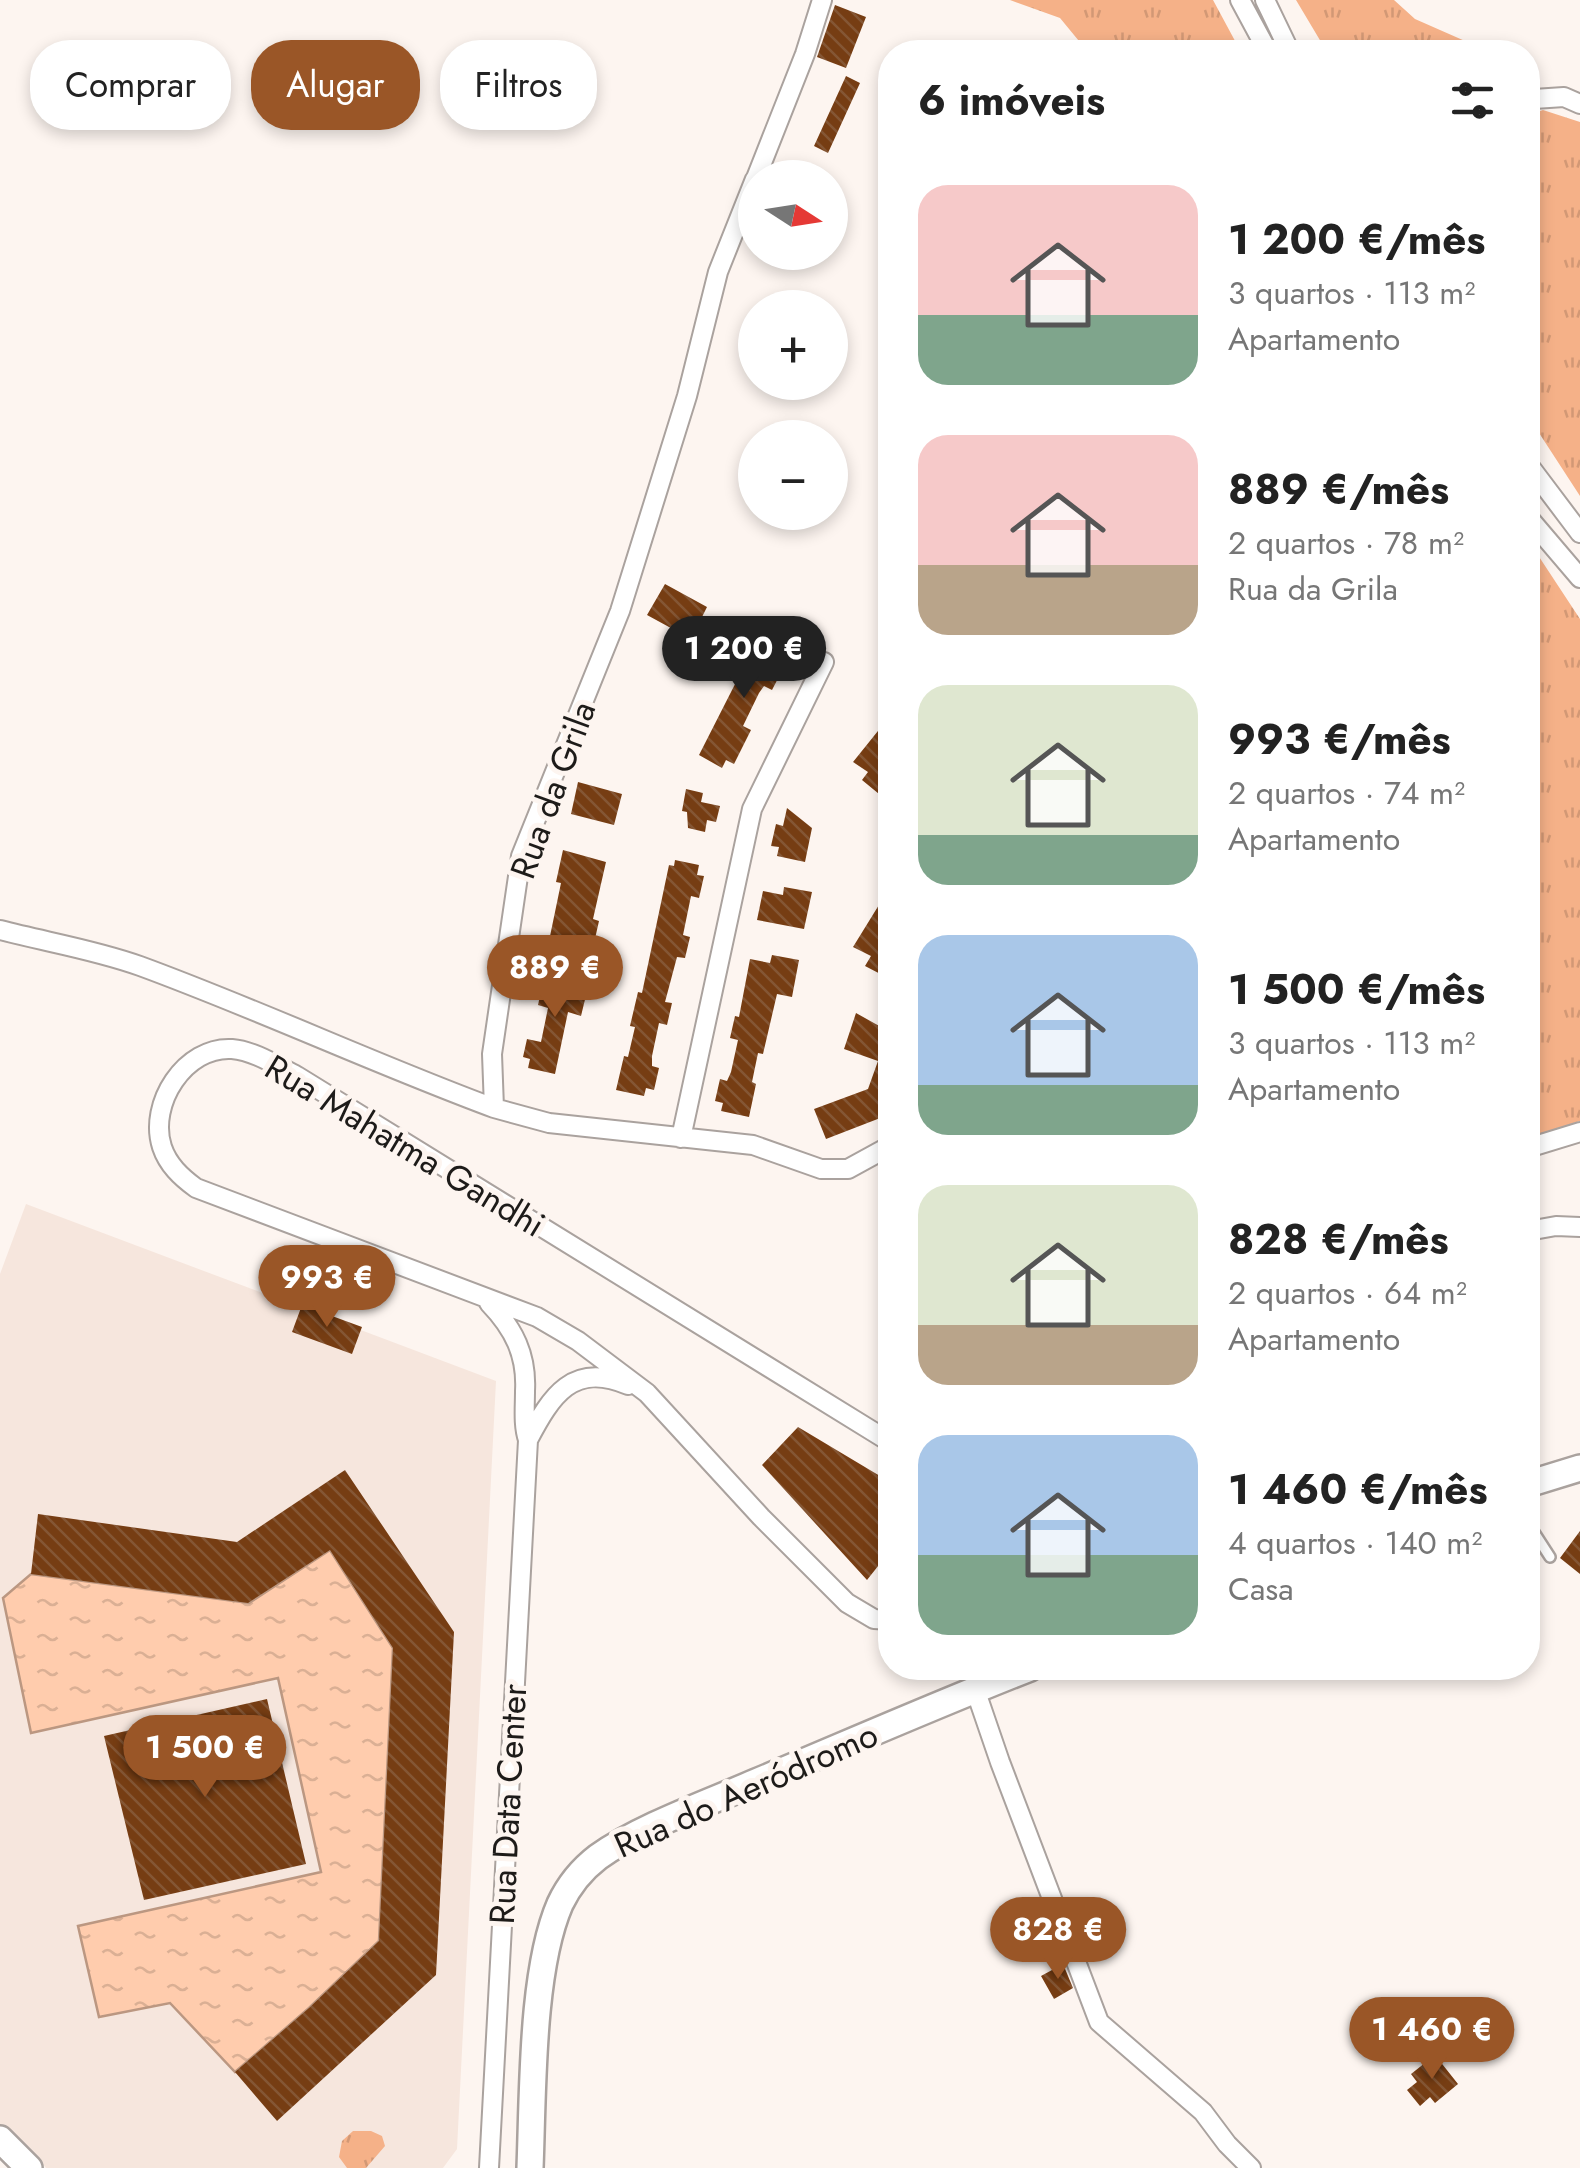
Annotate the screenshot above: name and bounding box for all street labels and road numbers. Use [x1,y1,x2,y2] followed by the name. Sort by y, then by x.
[498,694,608,886] street label: Rua da Grila
[256,1043,554,1249] street label: Rua Mahatma Gandhi
[477,1683,539,1925] street label: Rua Data Center
[606,1709,886,1871] street label: Rua do Aeródromo

